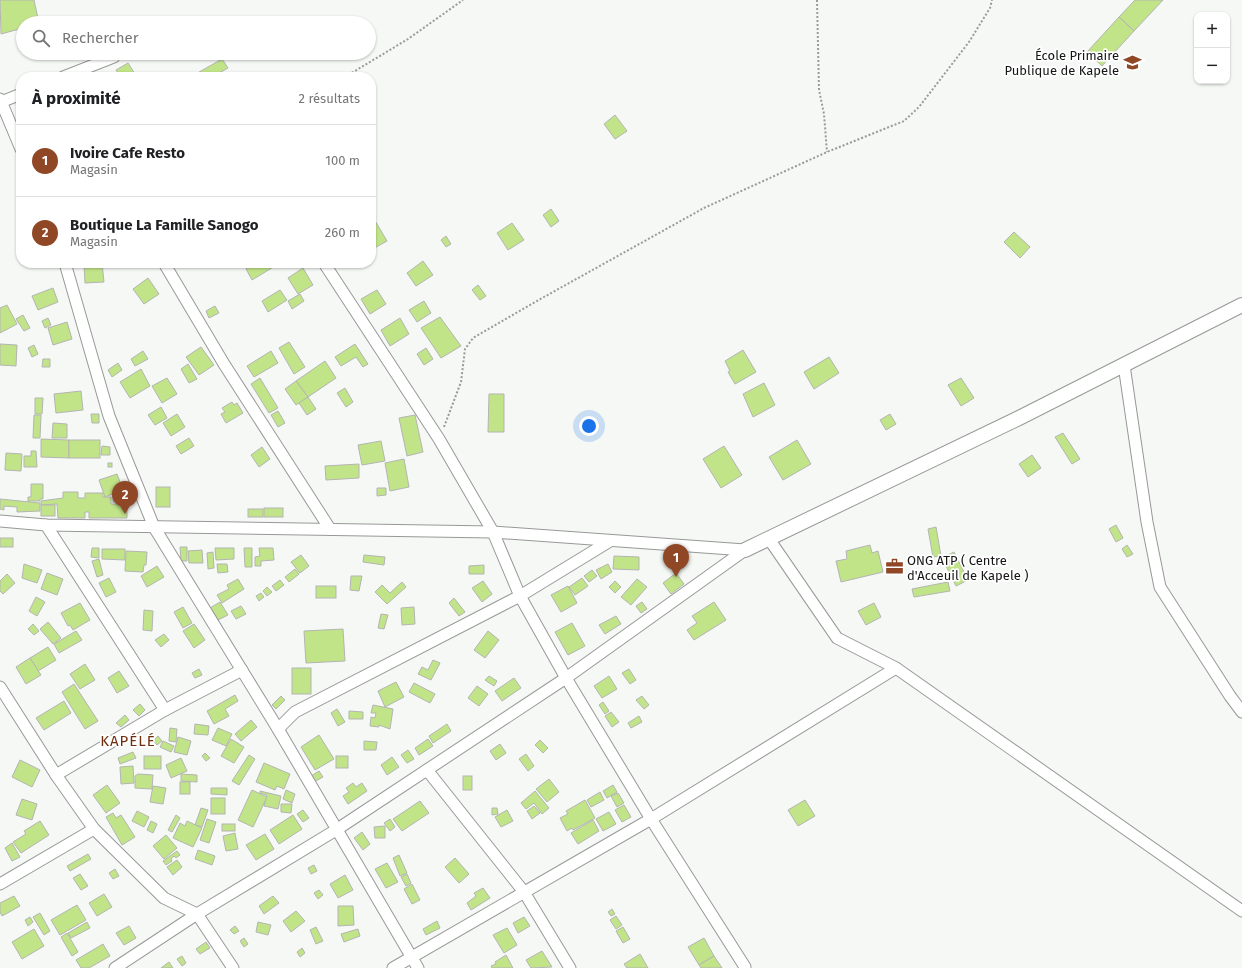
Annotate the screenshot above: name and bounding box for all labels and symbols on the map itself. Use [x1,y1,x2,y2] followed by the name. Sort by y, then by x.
[1005,48,1119,78] place label: École Primaire Publique de Kapele
[1122,52,1142,72] school or university icon: École Primaire Publique de Kapele
[579,416,599,436] your location
[112,481,138,514] pin: 2
[663,544,689,577] pin: 1
[907,553,1028,583] place label: ONG ATP ( Centre d'Acceuil de Kapele )
[884,557,904,577] office icon: ONG ATP ( Centre d'Acceuil de Kapele )
[100,732,156,750] district label: KAPÉLÉ

